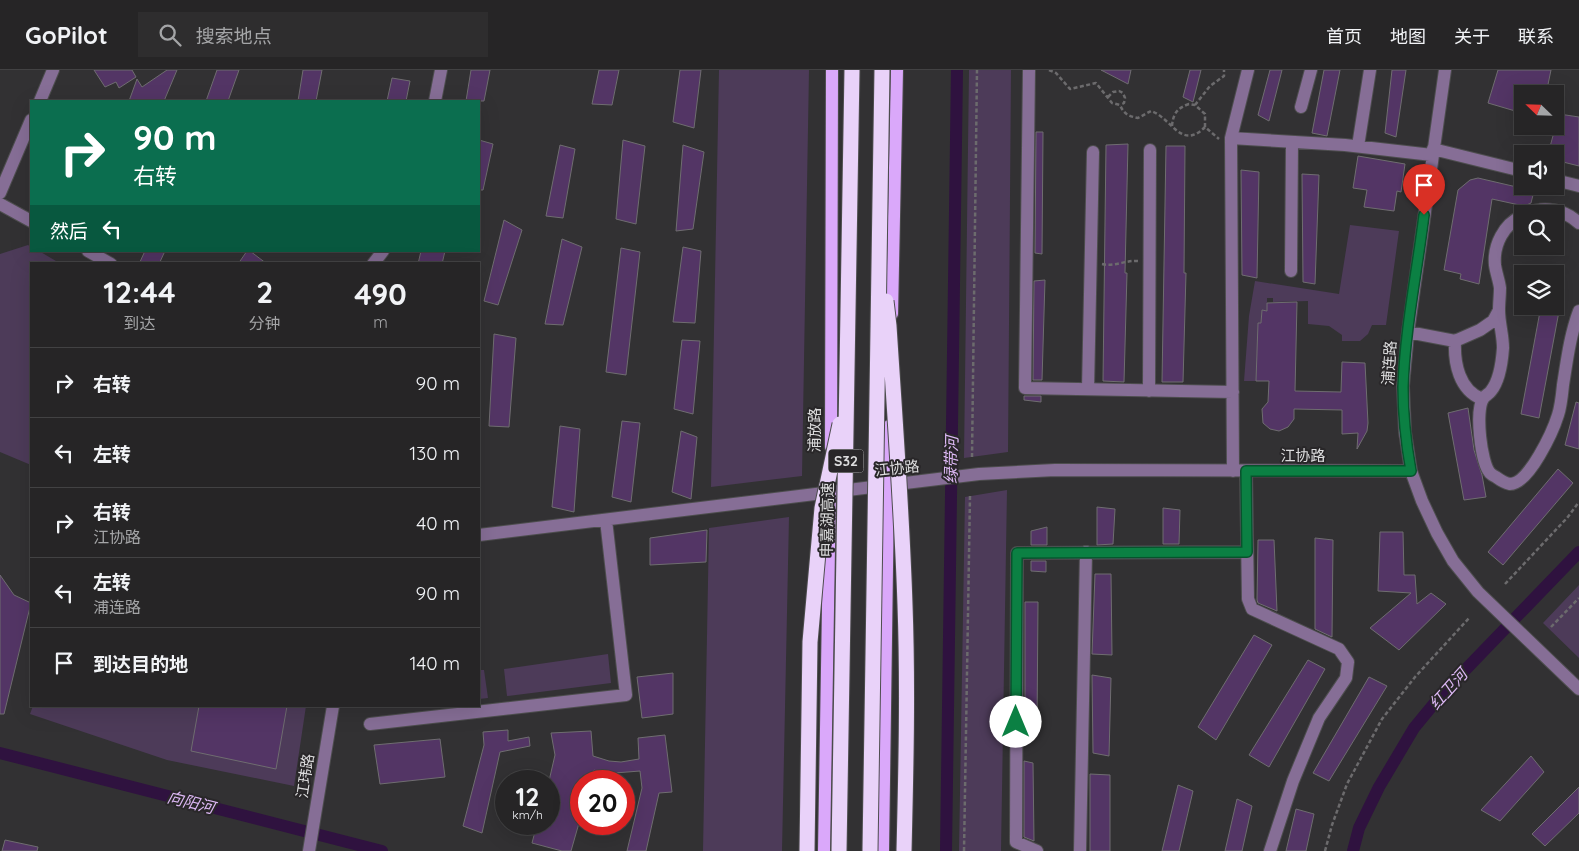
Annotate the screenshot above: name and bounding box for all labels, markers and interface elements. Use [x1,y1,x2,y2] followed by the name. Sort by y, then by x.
[138,12,488,57] search box
[25,20,108,50] text: GoPilot
[156,21,184,49] icon: search
[196,24,272,48] text: 搜索地点
[1326,25,1362,48] text: 首页
[1390,25,1426,48] text: 地图
[1454,25,1490,48] text: 关于
[1518,25,1554,48] text: 联系
[1514,85,1564,135] north arrow
[1514,85,1564,315] map controls
[133,115,216,159] text: 90 m
[50,120,115,185] icon: right
[1514,145,1564,195] button: sound
[133,162,177,190] text: 右转
[1403,164,1445,215] pin
[1410,171,1438,199] icon: arrive
[1514,205,1564,255] button: search
[98,215,126,243] icon: left
[50,219,88,243] text: 然后
[1514,265,1564,315] button: layers
[103,273,176,311] text: 12:44
[256,273,273,311] text: 2
[354,275,407,313] text: 490
[373,312,388,332] text: m
[123,313,155,333] text: 到达
[249,313,281,333] text: 分钟
[1378,340,1400,386] street label: 浦连路
[50,369,78,397] icon: right
[416,371,460,395] text: 90 m
[93,372,131,396] text: 右转
[805,407,824,453] street label: 浦放路
[941,433,961,484] water label: 绿带河
[50,439,78,467] icon: left
[409,441,460,465] text: 130 m
[93,442,131,466] text: 左转
[1280,446,1326,465] street label: 江协路
[828,450,864,472] road number: S32
[874,456,920,480] street label: 江协路
[817,482,837,558] street label: 申嘉湖高速
[93,500,131,524] text: 右转
[50,509,78,537] icon: right
[416,511,460,535] text: 40 m
[93,527,141,547] text: 江协路
[93,570,131,594] text: 左转
[50,579,78,607] icon: left
[416,581,460,605] text: 90 m
[93,597,141,617] text: 浦连路
[50,649,78,677] icon: arrive
[409,651,460,675] text: 140 m
[93,652,188,676] text: 到达目的地
[1425,662,1473,714] water label: 红卫河
[989,695,1041,747] position arrow
[292,752,318,800] street label: 江玮路
[570,770,635,835] speed limit sign: 20
[516,781,539,812] text: 12
[165,786,220,818] water label: 向阳河
[512,807,543,822] text: km/h

